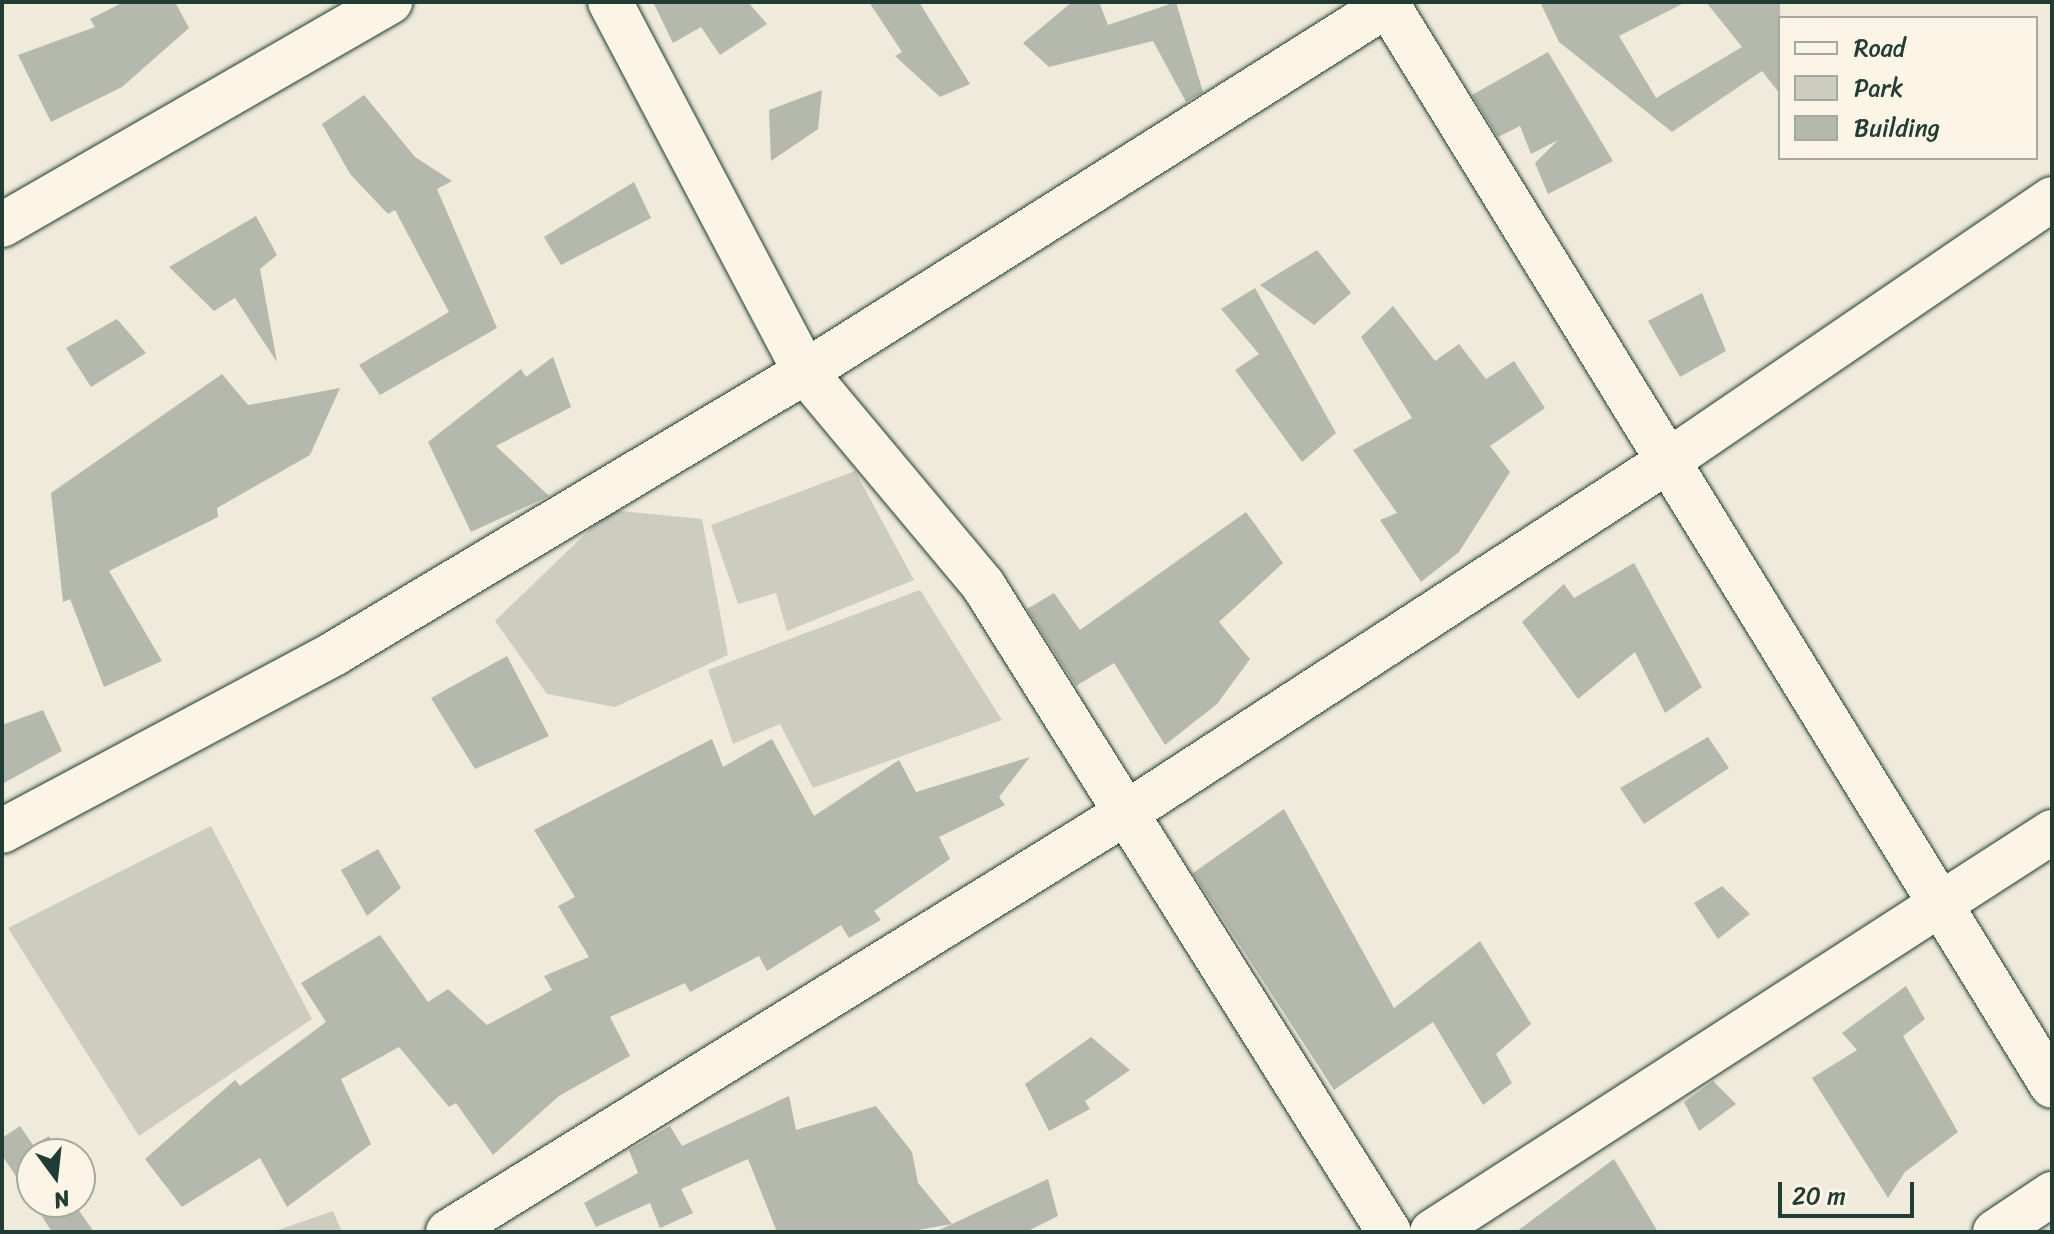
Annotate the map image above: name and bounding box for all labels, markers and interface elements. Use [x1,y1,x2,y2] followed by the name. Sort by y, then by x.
[1778,16,2038,160] legend
[1854,27,1905,69] text: Road
[1854,67,1903,109] text: Park
[1854,107,1940,149] text: Building
[16,1138,96,1218] north arrow
[1782,1166,1918,1216] scale bar
[1792,1175,1846,1217] text: 20 m
[49,1179,74,1221] text: N

